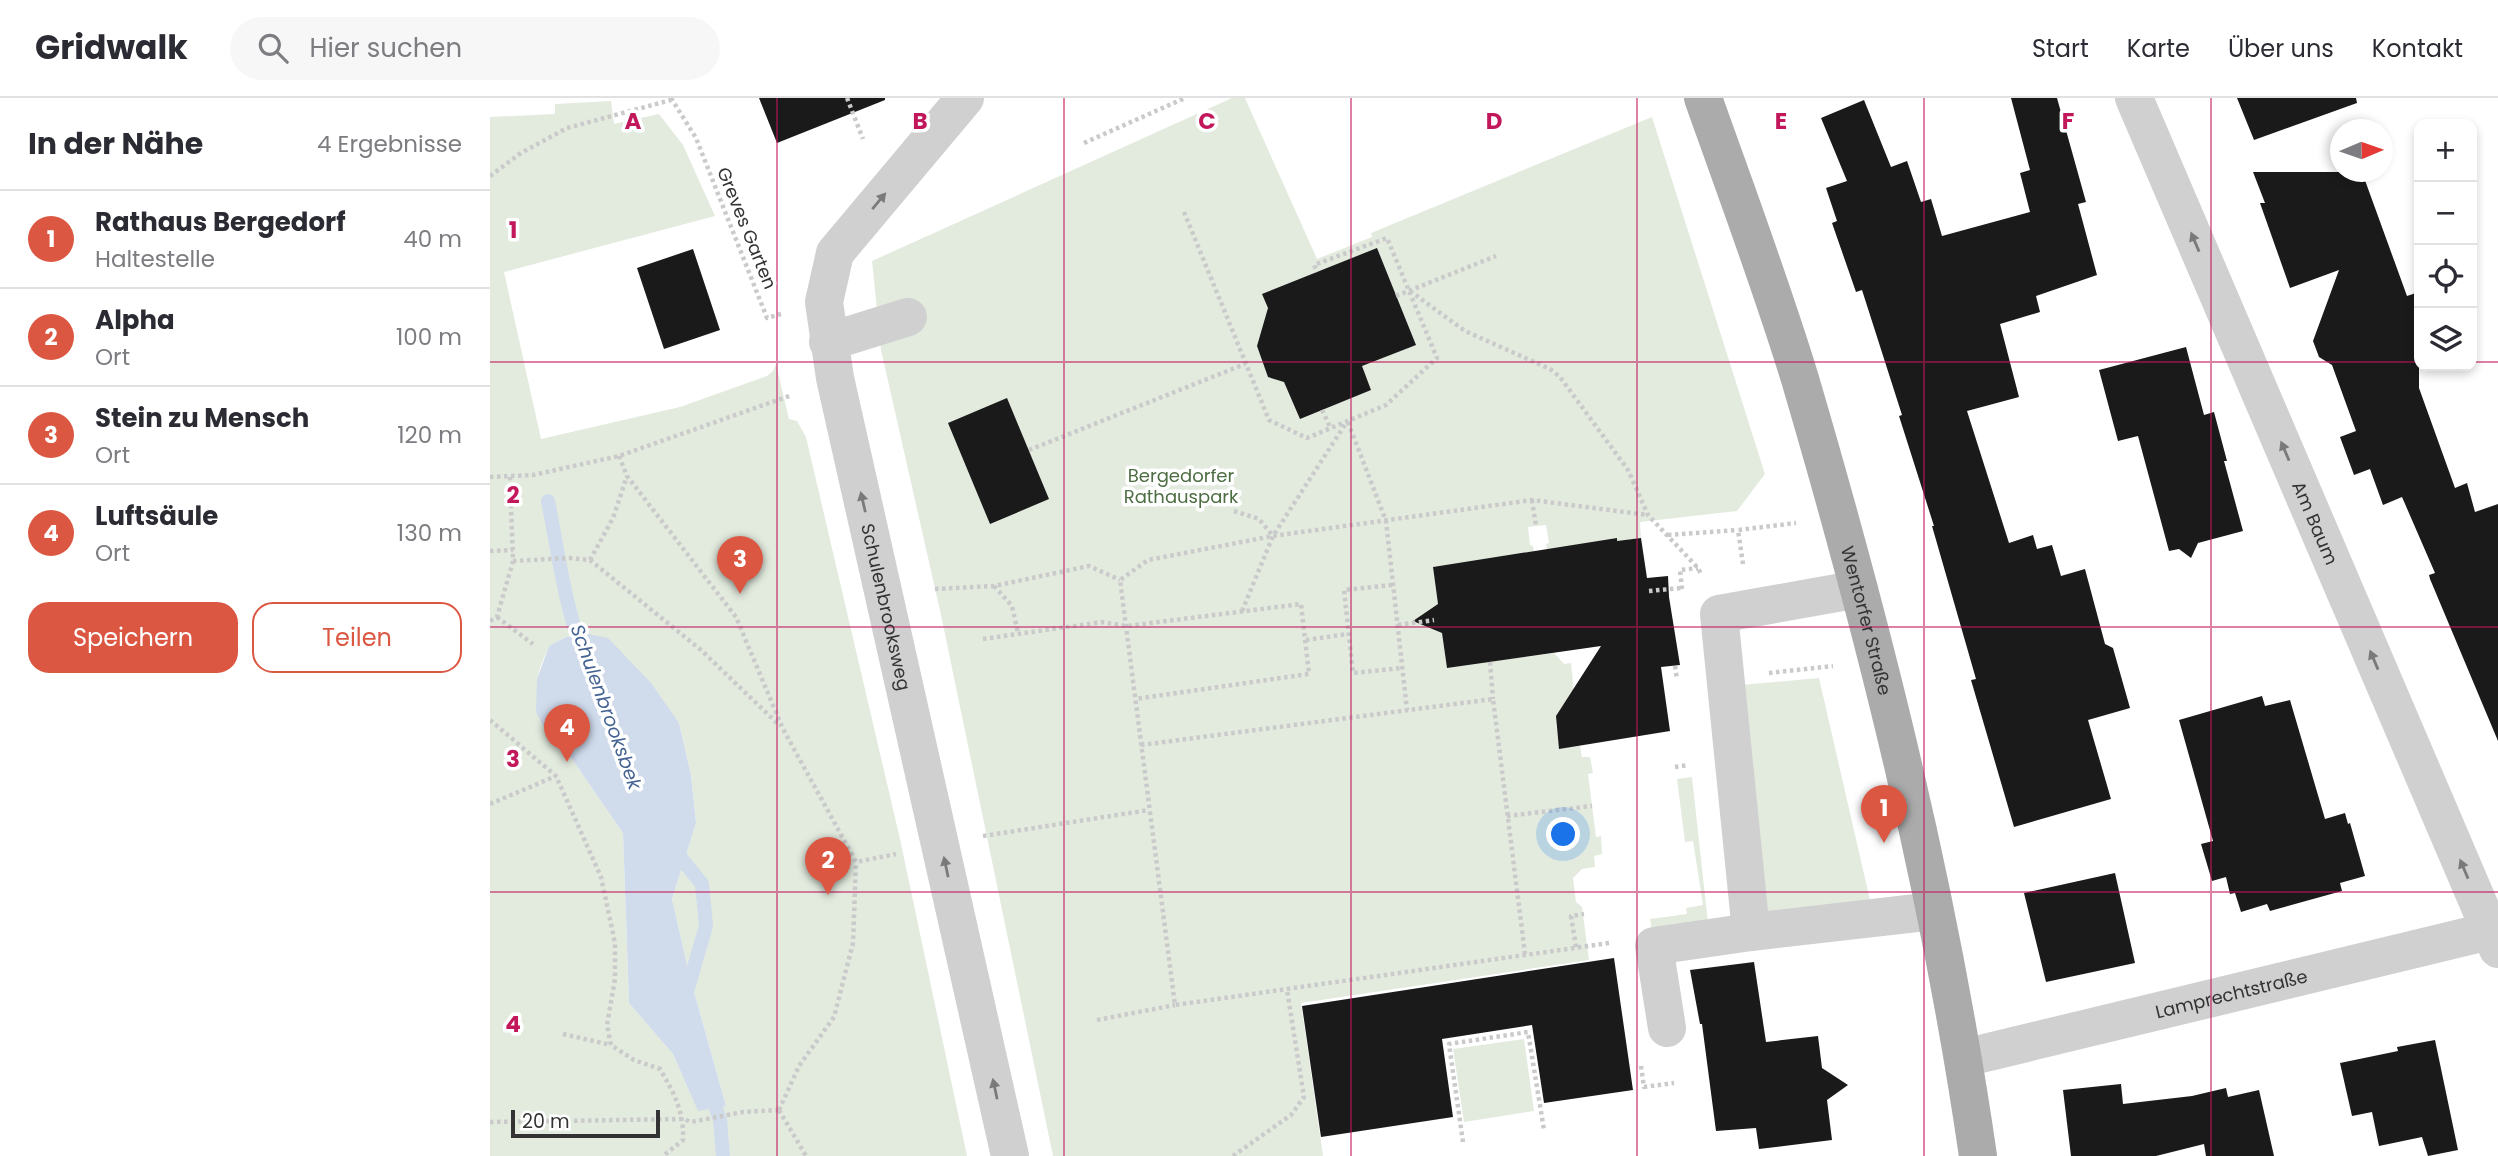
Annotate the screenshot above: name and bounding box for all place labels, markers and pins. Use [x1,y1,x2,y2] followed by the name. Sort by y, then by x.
[717,536,763,594] pin: 3
[544,704,590,762] pin: 4
[1861,785,1907,843] pin: 1
[805,837,851,895] pin: 2

